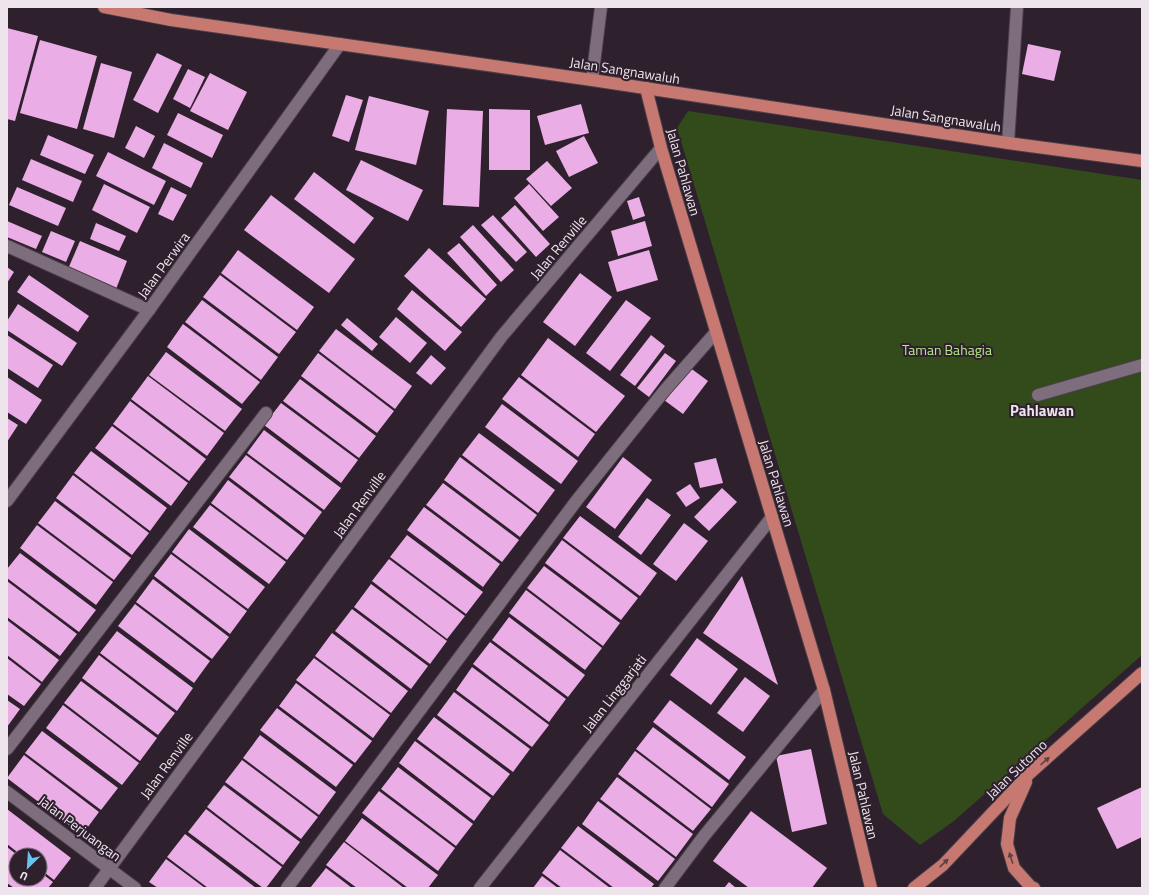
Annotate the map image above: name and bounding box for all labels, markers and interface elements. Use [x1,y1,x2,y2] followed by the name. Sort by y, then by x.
[568,51,682,89] street label: Jalan Sangnawaluh
[889,99,1003,137] street label: Jalan Sangnawaluh
[661,126,707,218] street label: Jalan Pahlawan
[525,210,591,284] street label: Jalan Renville
[132,227,194,303] street label: Jalan Perwira
[902,339,992,360] park label: Taman Bahagia
[1010,399,1074,422] district label: Pahlawan
[754,437,800,529] street label: Jalan Pahlawan
[328,466,390,542] street label: Jalan Renville
[577,650,651,736] street label: Jalan Linggarjati
[135,727,197,803] street label: Jalan Renville
[981,734,1051,804] street label: Jalan Sutomo
[844,749,884,841] street label: Jalan Pahlawan
[1040,756,1050,765] one-way arrow
[34,790,126,866] street label: Jalan Perjuangan
[8,847,48,887] north arrow
[1008,851,1014,863] one-way arrow
[939,858,949,868] one-way arrow
[17,867,30,885] text: U

